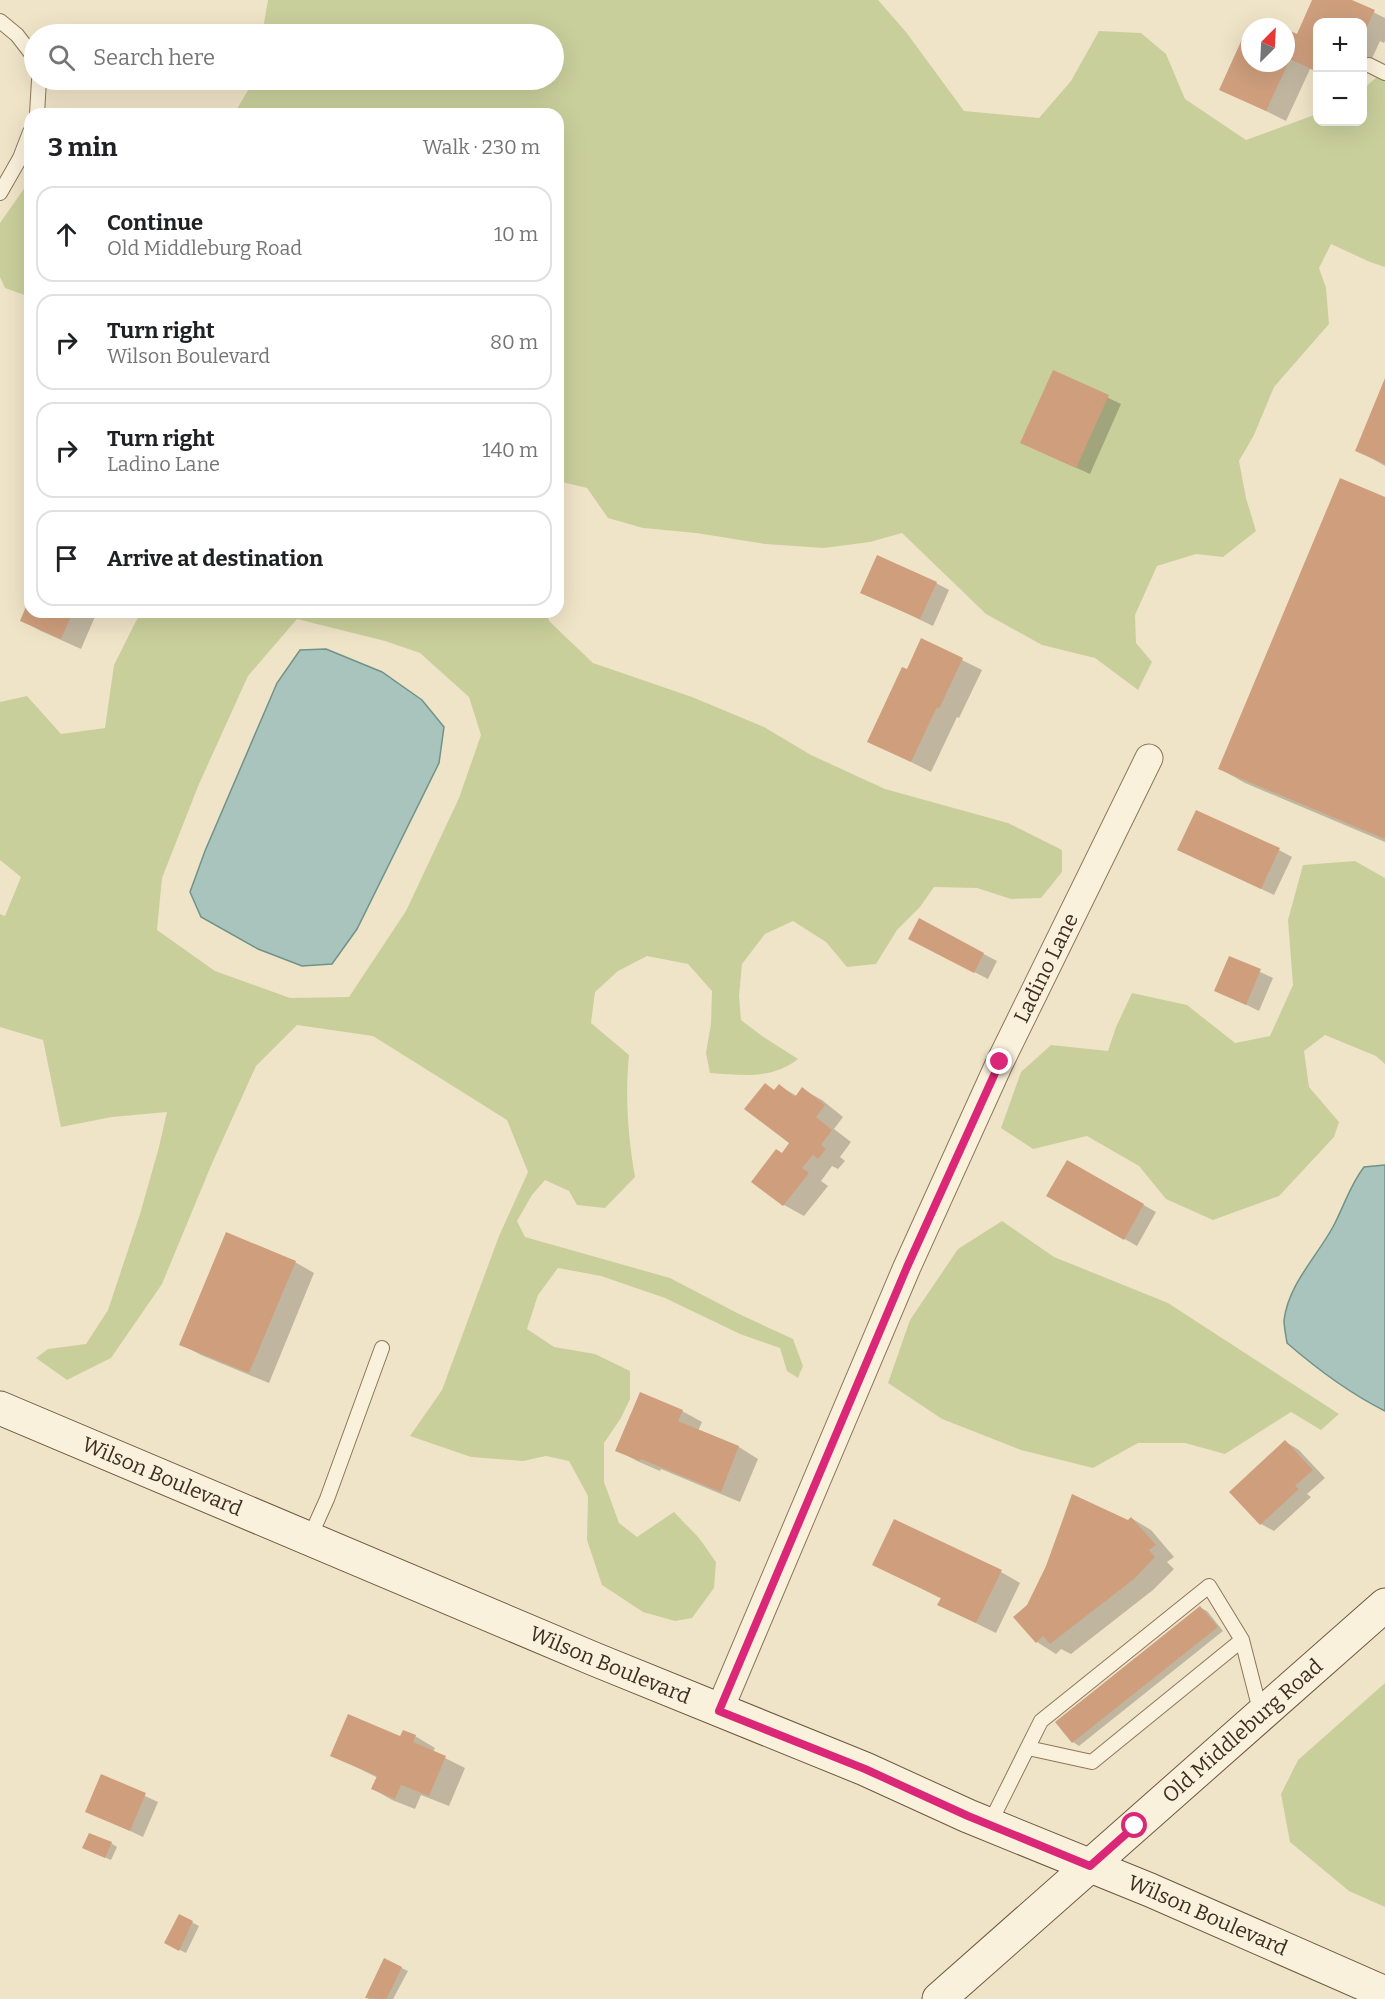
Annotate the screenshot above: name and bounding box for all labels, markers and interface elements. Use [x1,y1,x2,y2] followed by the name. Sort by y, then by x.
[1241,18,1295,72] north arrow
[1313,18,1367,126] map controls
[1313,18,1367,72] button: +
[24,24,564,90] search box
[45,41,78,74] icon: search
[93,44,215,71] text: Search here
[1313,72,1367,126] button: −
[48,132,117,163] text: 3 min
[423,135,540,159] text: Walk · 230 m
[107,209,203,236] text: Continue
[50,218,83,251] icon: ahead
[494,222,538,246] text: 10 m
[107,236,302,260] text: Old Middleburg Road
[107,317,215,344] text: Turn right
[50,326,83,359] icon: right
[490,330,538,354] text: 80 m
[107,344,270,368] text: Wilson Boulevard
[107,425,215,452] text: Turn right
[50,434,83,467] icon: right
[482,438,538,462] text: 140 m
[107,452,220,476] text: Ladino Lane
[50,542,83,575] icon: arrive
[107,545,323,572] text: Arrive at destination
[1008,909,1084,1027] street label: Ladino Lane
[986,1048,1012,1074] route end
[78,1431,246,1522] street label: Wilson Boulevard
[526,1620,694,1710] street label: Wilson Boulevard
[1157,1653,1328,1809] street label: Old Middleburg Road
[1121,1812,1147,1838] route start
[1124,1869,1291,1962] street label: Wilson Boulevard

